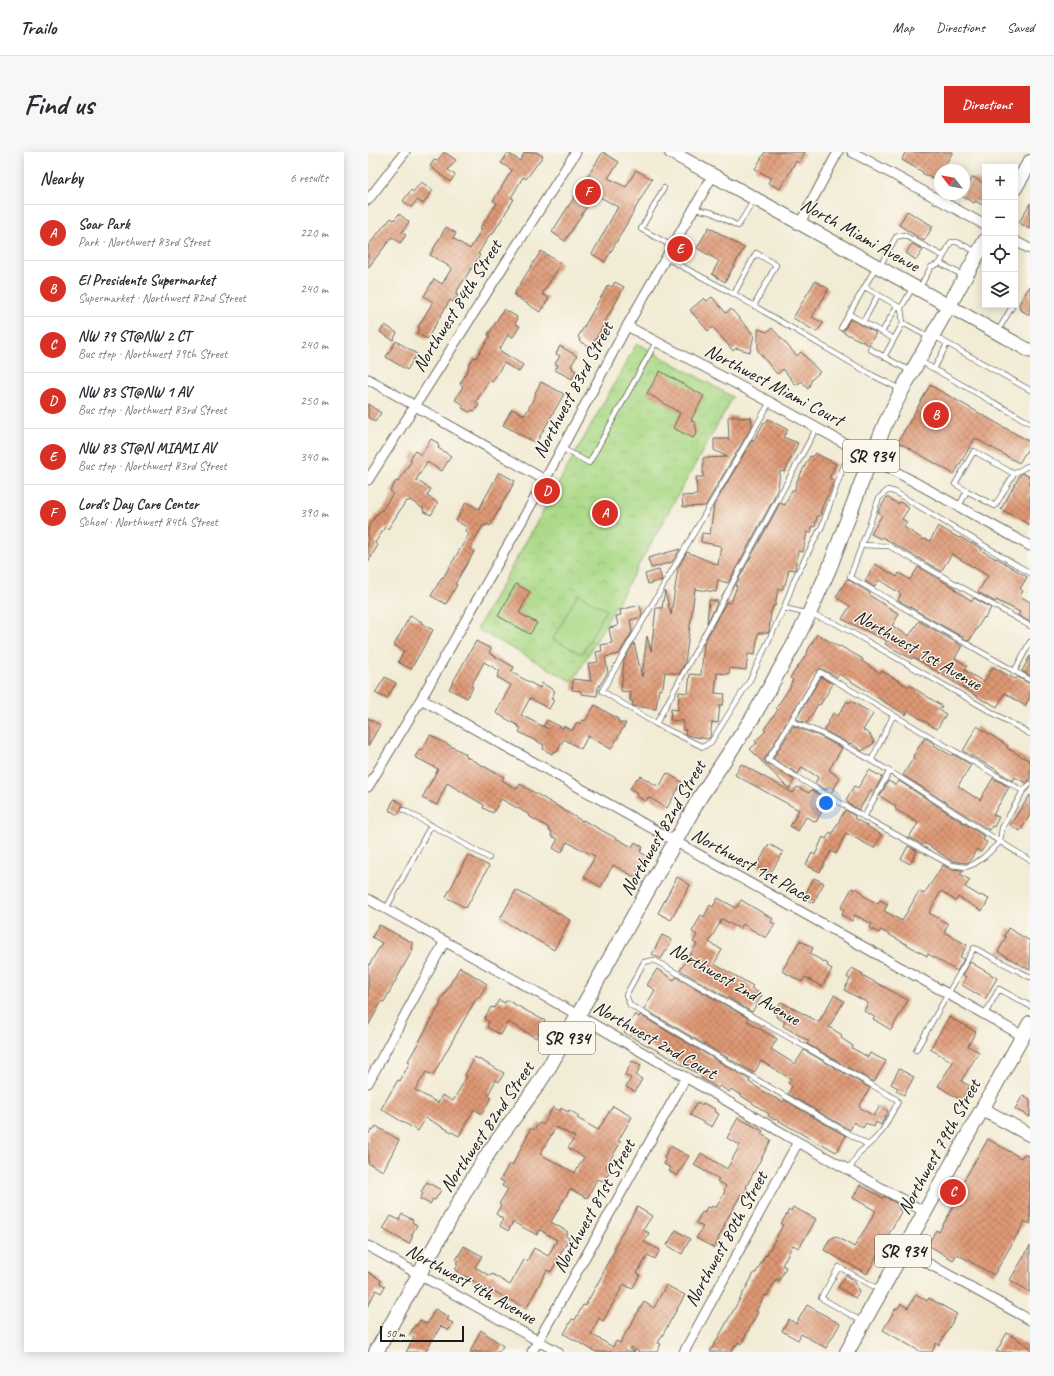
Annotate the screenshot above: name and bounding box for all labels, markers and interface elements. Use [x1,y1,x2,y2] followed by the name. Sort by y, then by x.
[20,16,56,40] text: Trailo
[893,19,914,36] text: Map
[936,19,985,36] text: Directions
[1007,19,1034,36] text: Saved
[944,86,1030,123] button: Directions
[24,87,94,122] text: Find us
[934,164,970,200] north arrow
[982,164,1018,308] map controls
[982,164,1018,200] button: +
[40,168,83,189] text: Nearby
[290,170,328,186] text: 6 results
[575,177,601,207] pin: F
[796,193,925,278] street label: North Miami Avenue
[982,200,1018,236] button: −
[78,215,130,234] text: Soar Park
[50,225,56,241] text: A
[300,225,328,241] text: 220 m
[78,234,210,250] text: Park · Northwest 83rd Street
[407,234,508,376] street label: Northwest 84th Street
[667,234,693,264] pin: E
[982,236,1018,272] button: locate
[78,271,215,290] text: El Presidente Supermarket
[982,272,1018,308] button: layers
[50,281,56,297] text: B
[300,281,328,297] text: 240 m
[78,290,246,306] text: Supermarket · Northwest 82nd Street
[527,317,620,462] street label: Northwest 83rd Street
[78,327,191,346] text: NW 79 ST@NW 2 CT
[50,337,56,353] text: C
[300,337,328,353] text: 240 m
[701,338,850,433] street label: Northwest Miami Court
[78,346,227,362] text: Bus stop · Northwest 79th Street
[78,383,191,402] text: NW 83 ST@NW 1 AV
[49,393,57,409] text: D
[300,393,328,409] text: 250 m
[923,400,949,430] pin: B
[78,402,227,418] text: Bus stop · Northwest 83rd Street
[78,439,215,458] text: NW 83 ST@N MIAMI AV
[843,440,899,472] road number: SR 934
[50,449,56,465] text: E
[300,449,328,465] text: 340 m
[78,458,227,474] text: Bus stop · Northwest 83rd Street
[534,476,560,506] pin: D
[78,495,198,514] text: Lord's Day Care Center
[592,498,618,528] pin: A
[50,505,56,521] text: F
[300,505,328,521] text: 390 m
[78,514,218,530] text: School · Northwest 84th Street
[850,604,987,697] street label: Northwest 1st Avenue
[615,755,712,900] street label: Northwest 82nd Street
[816,793,836,813] your location
[687,822,816,908] street label: Northwest 1st Place
[666,937,806,1032] street label: Northwest 2nd Avenue
[589,995,722,1086] street label: Northwest 2nd Court
[539,1022,595,1054] road number: SR 934
[435,1056,540,1197] street label: Northwest 82nd Street
[892,1074,987,1219] street label: Northwest 79th Street
[547,1134,641,1277] street label: Northwest 81st Street
[679,1166,774,1311] street label: Northwest 80th Street
[940,1177,966,1207] pin: C
[875,1235,931,1267] road number: SR 934
[402,1238,542,1331] street label: Northwest 4th Avenue
[380,1324,464,1343] scale bar
[386,1326,405,1340] text: 50 m

